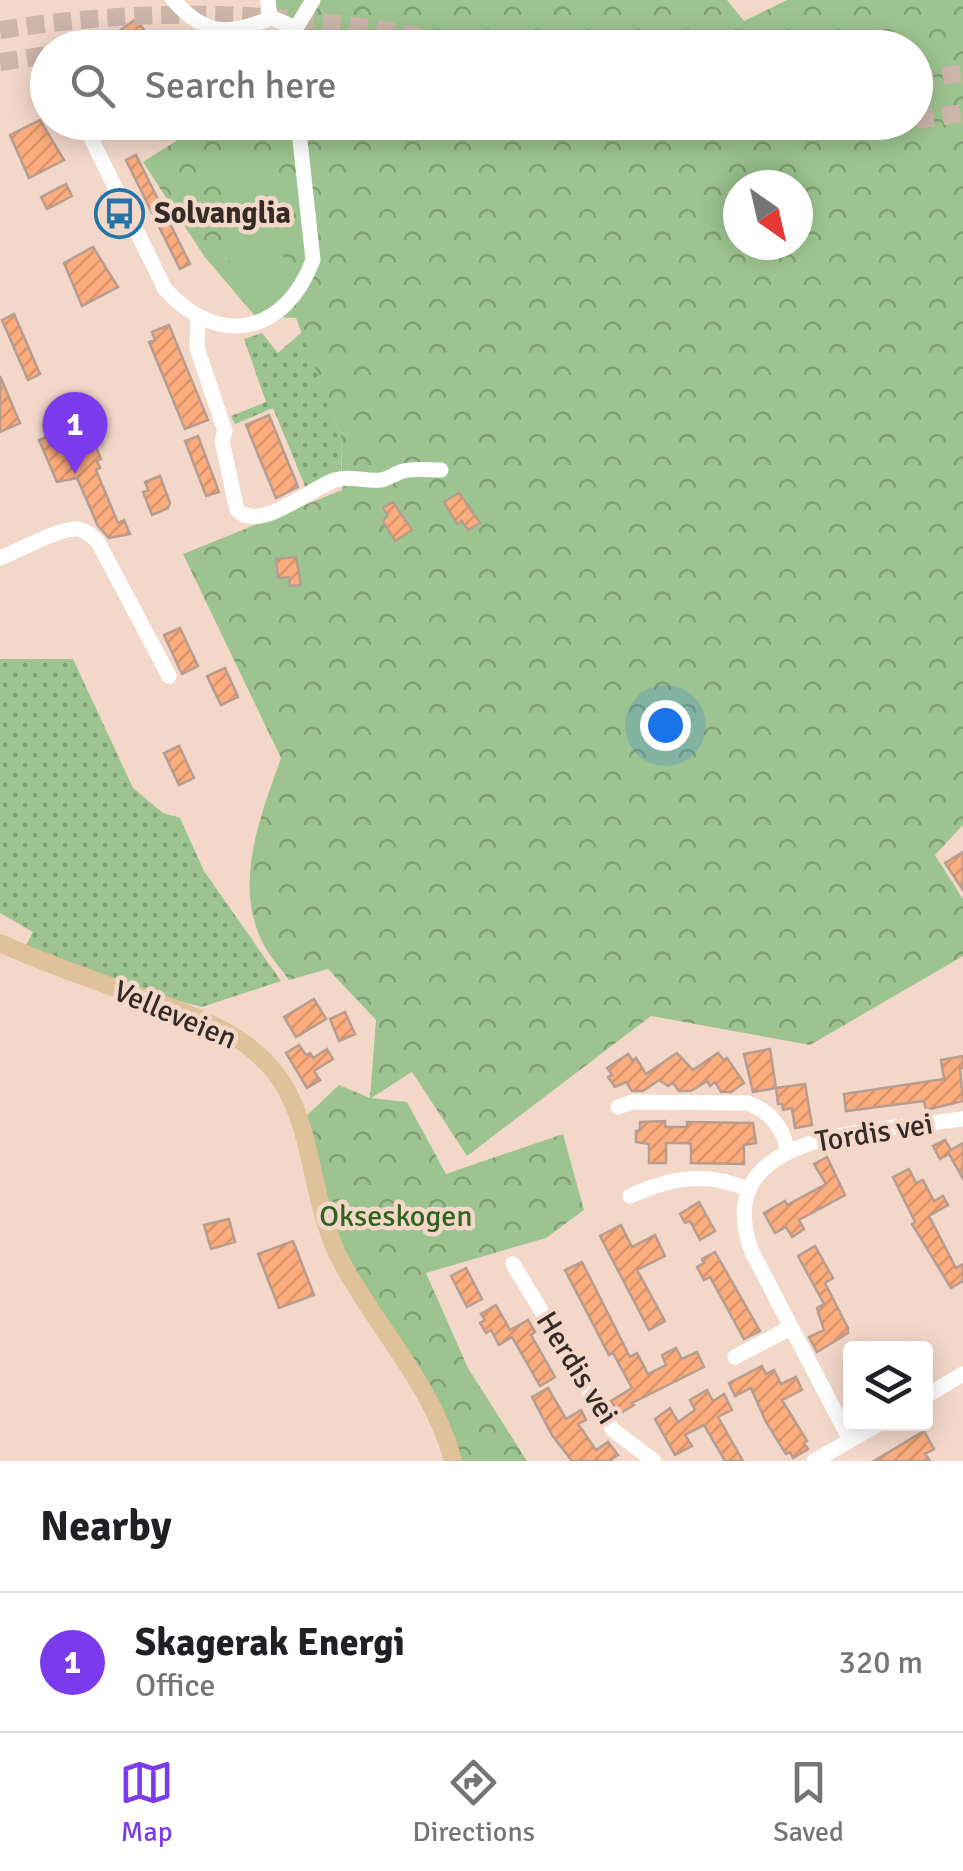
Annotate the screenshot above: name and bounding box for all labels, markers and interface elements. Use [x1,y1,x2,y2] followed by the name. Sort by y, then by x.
[30,30,933,140] search box
[65,58,120,113] icon: search
[145,62,337,109] text: Search here
[723,170,813,260] north arrow
[93,187,145,239] bus stop icon: Solvanglia
[154,195,291,232] place label: Solvanglia
[42,392,108,474] pin: 1
[640,700,691,751] your location
[108,973,242,1057] street label: Velleveien
[813,1105,935,1161] street label: Tordis vei
[319,1198,473,1235] park label: Okseskogen
[528,1305,626,1431] street label: Herdis vei
[843,1341,933,1431] map controls
[843,1341,933,1431] button: layers
[40,1501,172,1552] text: Nearby
[135,1619,405,1666] text: Skagerak Energi
[64,1643,81,1682] text: 1
[839,1643,923,1682] text: 320 m
[135,1666,215,1705] text: Office
[119,1755,174,1849] tab: Map
[413,1755,535,1849] tab: Directions
[773,1755,844,1849] tab: Saved

